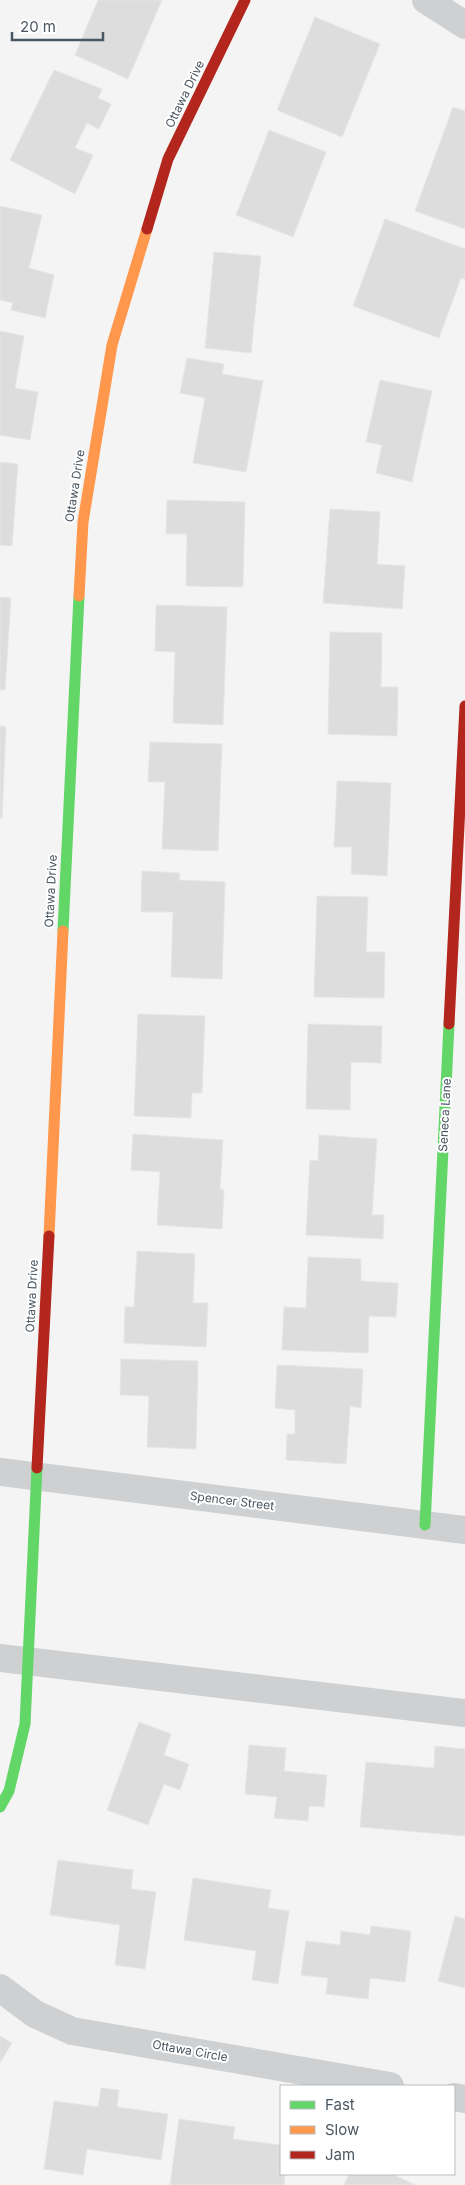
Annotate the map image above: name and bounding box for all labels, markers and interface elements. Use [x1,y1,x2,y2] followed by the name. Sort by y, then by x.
[12,10,104,42] scale bar
[20,17,56,36] text: 20 m
[162,58,207,130] street label: Ottawa Drive
[61,449,88,523] street label: Ottawa Drive
[41,854,60,928] street label: Ottawa Drive
[435,1078,454,1152] street label: Seneca Lane
[22,1259,41,1333] street label: Ottawa Drive
[189,1488,275,1513] street label: Spencer Street
[151,2037,229,2065] street label: Ottawa Circle
[280,2085,455,2175] legend
[325,2095,355,2114] text: Fast
[325,2120,359,2139] text: Slow
[325,2145,355,2164] text: Jam

